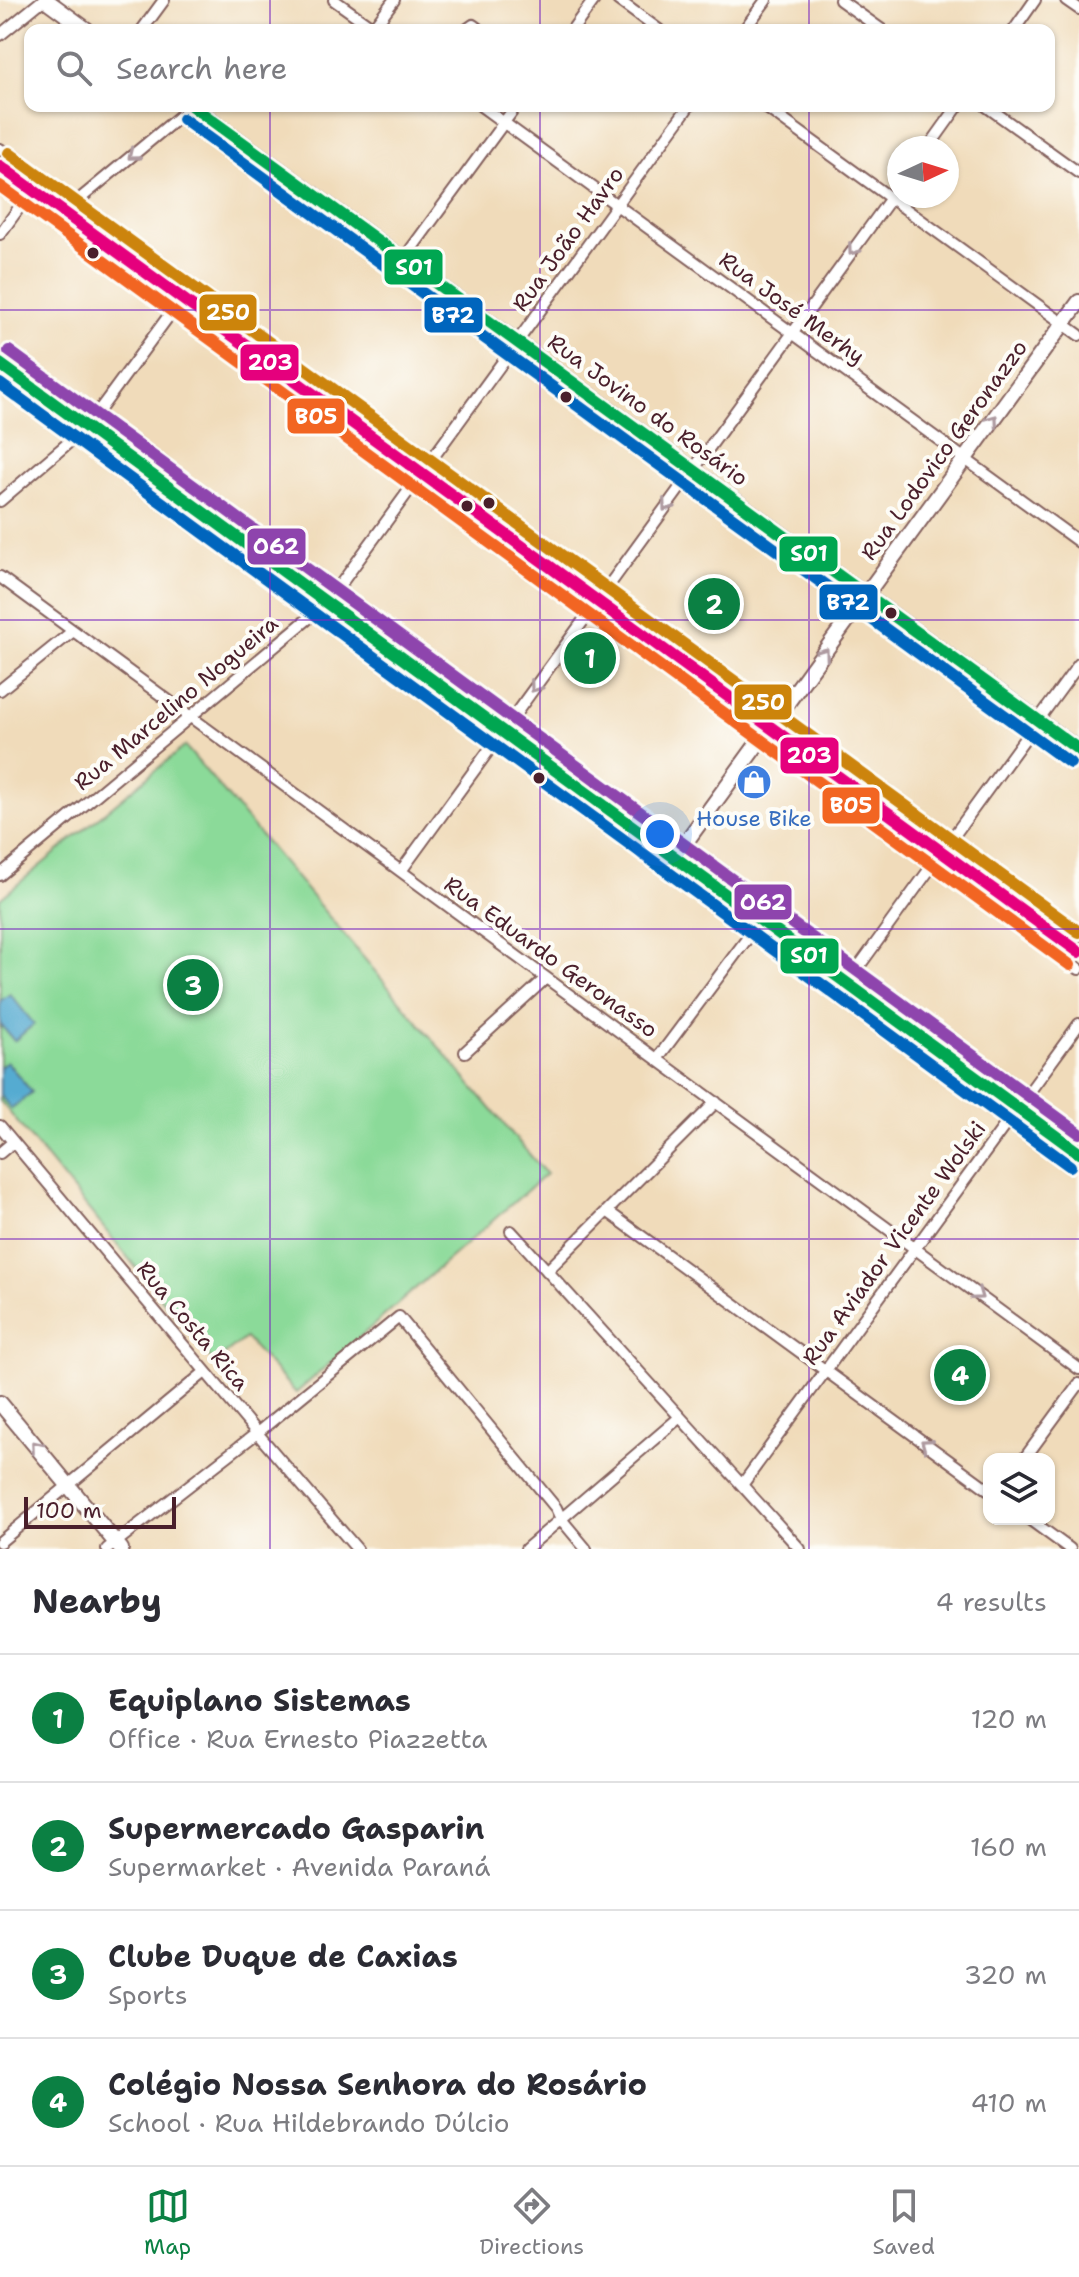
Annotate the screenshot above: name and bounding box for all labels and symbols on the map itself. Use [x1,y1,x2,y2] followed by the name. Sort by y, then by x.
[887,136,959,208] north arrow
[128,145,143,160] one-way arrow
[506,161,630,317] street label: Rua João Havro
[848,242,863,256] one-way arrow
[85,245,101,261] unlabelled marker
[713,245,871,371] street label: Rua José Merhy
[383,248,444,286] line badge: S01
[395,253,433,282] text: S01
[198,293,258,332] line badge: 250
[423,296,484,334] line badge: B72
[206,298,250,327] text: 250
[431,301,475,330] text: B72
[542,327,754,493] street label: Rua Jovino do Rosário
[854,334,1034,566] street label: Rua Lodovico Geronazzo
[239,343,300,382] line badge: 203
[247,348,293,377] text: 203
[558,389,574,405] unlabelled marker
[286,397,346,435] line badge: B05
[295,402,337,431] text: B05
[984,414,998,428] one-way arrow
[481,495,497,511] unlabelled marker
[662,497,677,511] one-way arrow
[459,498,475,514] unlabelled marker
[246,527,307,566] line badge: O62
[253,532,299,561] text: O62
[778,535,839,573] line badge: S01
[790,539,828,568] text: S01
[688,574,740,634] pin: 2
[818,583,879,621] line badge: B72
[826,588,870,617] text: B72
[883,605,899,621] unlabelled marker
[68,609,284,797] street label: Rua Marcelino Nogueira
[564,628,616,688] pin: 1
[814,647,829,661] one-way arrow
[531,678,545,692] one-way arrow
[733,683,793,721] line badge: 250
[741,688,785,717] text: 250
[779,736,840,775] line badge: 203
[786,741,832,770] text: 203
[735,763,773,801] shop icon: House Bike
[531,770,547,786] unlabelled marker
[821,786,881,825] line badge: B05
[830,791,872,820] text: B05
[696,804,812,833] place label: House Bike
[640,814,680,854] your location
[438,870,664,1044] street label: Rua Eduardo Geronasso
[733,883,793,921] line badge: O62
[740,888,786,917] text: O62
[779,937,840,975] line badge: S01
[790,941,828,970] text: S01
[167,955,219,1015] pin: 3
[796,1115,992,1371] street label: Rua Aviador Vicente Wolski
[130,1255,256,1397] street label: Rua Costa Rica
[969,1285,984,1300] one-way arrow
[934,1345,986,1405] pin: 4
[920,1439,935,1454] one-way arrow
[31,1441,46,1455] one-way arrow
[24,1493,176,1529] scale bar

